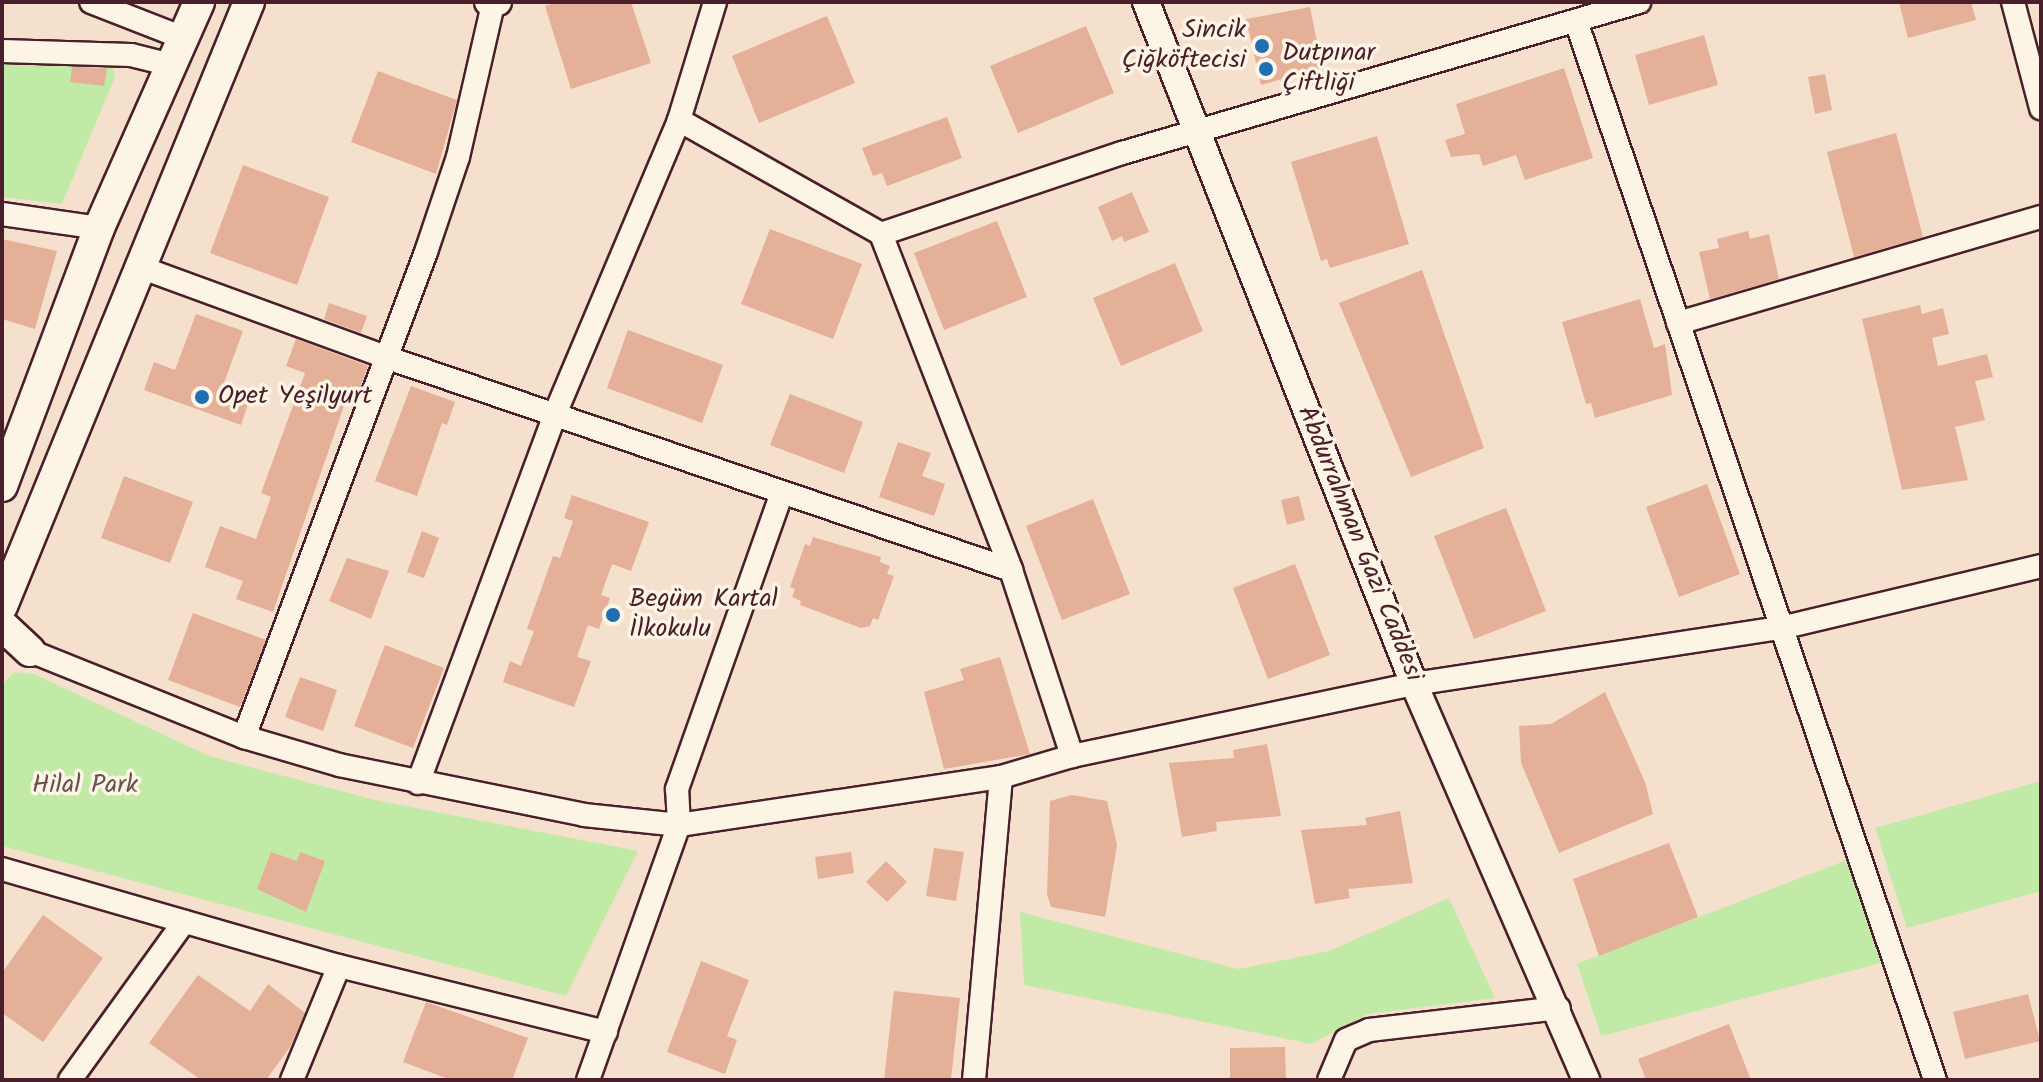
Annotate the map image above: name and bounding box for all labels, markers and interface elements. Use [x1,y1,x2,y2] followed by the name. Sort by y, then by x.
[1121,15,1246,76] place label: Sincik Çiğköftecisi
[1253,37,1271,55] marker: Sincik Çiğköftecisi
[1282,38,1375,100] place label: Dutpınar Çiftliği
[1257,60,1275,78] marker: Dutpınar Çiftliği
[218,381,372,413] place label: Opet Yeşilyurt
[193,388,211,406] marker: Opet Yeşilyurt
[1289,402,1429,686] street label: Abdurrahman Gazi Caddesi
[629,584,778,646] place label: Begüm Kartal İlkokulu
[604,606,622,624] marker: Begüm Kartal İlkokulu
[32,770,138,802] park label: Hilal Park

